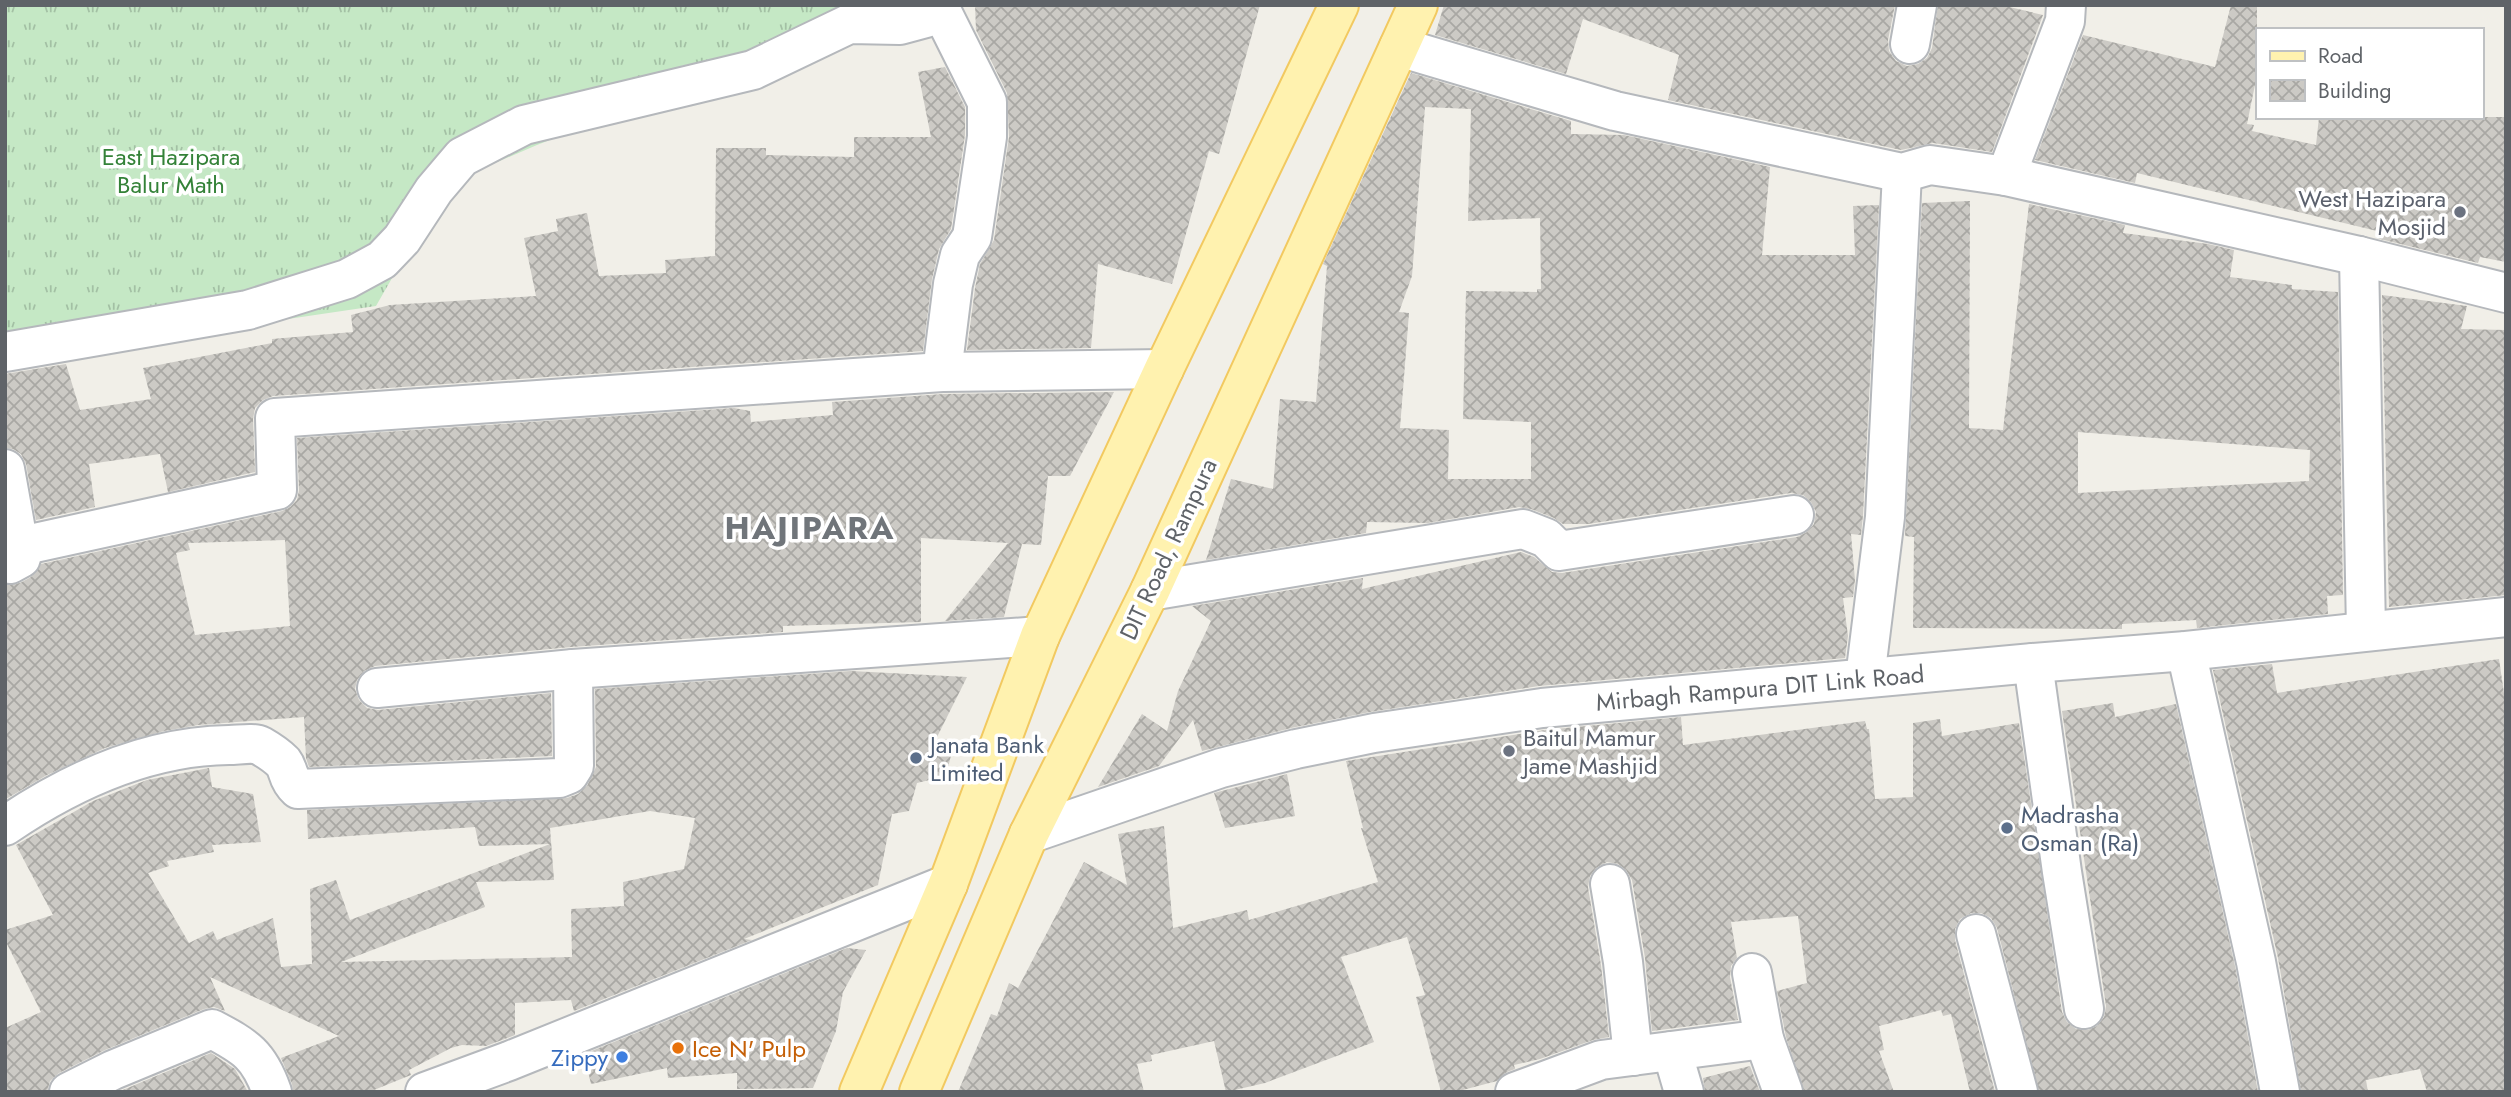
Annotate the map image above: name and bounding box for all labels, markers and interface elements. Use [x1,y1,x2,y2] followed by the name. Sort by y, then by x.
[2256,28,2483,119] legend
[2318,41,2363,71] text: Road
[2318,76,2391,106] text: Building
[102,139,240,202] park label: East Hazipara Balur Math
[2298,181,2446,244] place label: West Hazipara Mosjid
[2452,204,2468,220] marker: West Hazipara Mosjid
[1111,452,1225,646] street label: DIT Road, Rampura
[725,505,895,551] district label: HAJIPARA
[1594,656,1926,720] street label: Mirbagh Rampura DIT Link Road
[1520,720,1658,783] place label: Baitul Mamur Jame Mashjid
[927,727,1044,790] place label: Janata Bank Limited
[1501,743,1517,759] marker: Baitul Mamur Jame Mashjid
[908,750,924,766] marker: Janata Bank Limited
[2021,797,2140,860] place label: Madrasha Osman (Ra)
[1999,820,2015,836] marker: Madrasha Osman (Ra)
[692,1031,806,1066] place label: Ice N' Pulp
[551,1040,608,1075] place label: Zippy
[670,1040,686,1056] marker: Ice N' Pulp
[614,1049,630,1065] marker: Zippy

